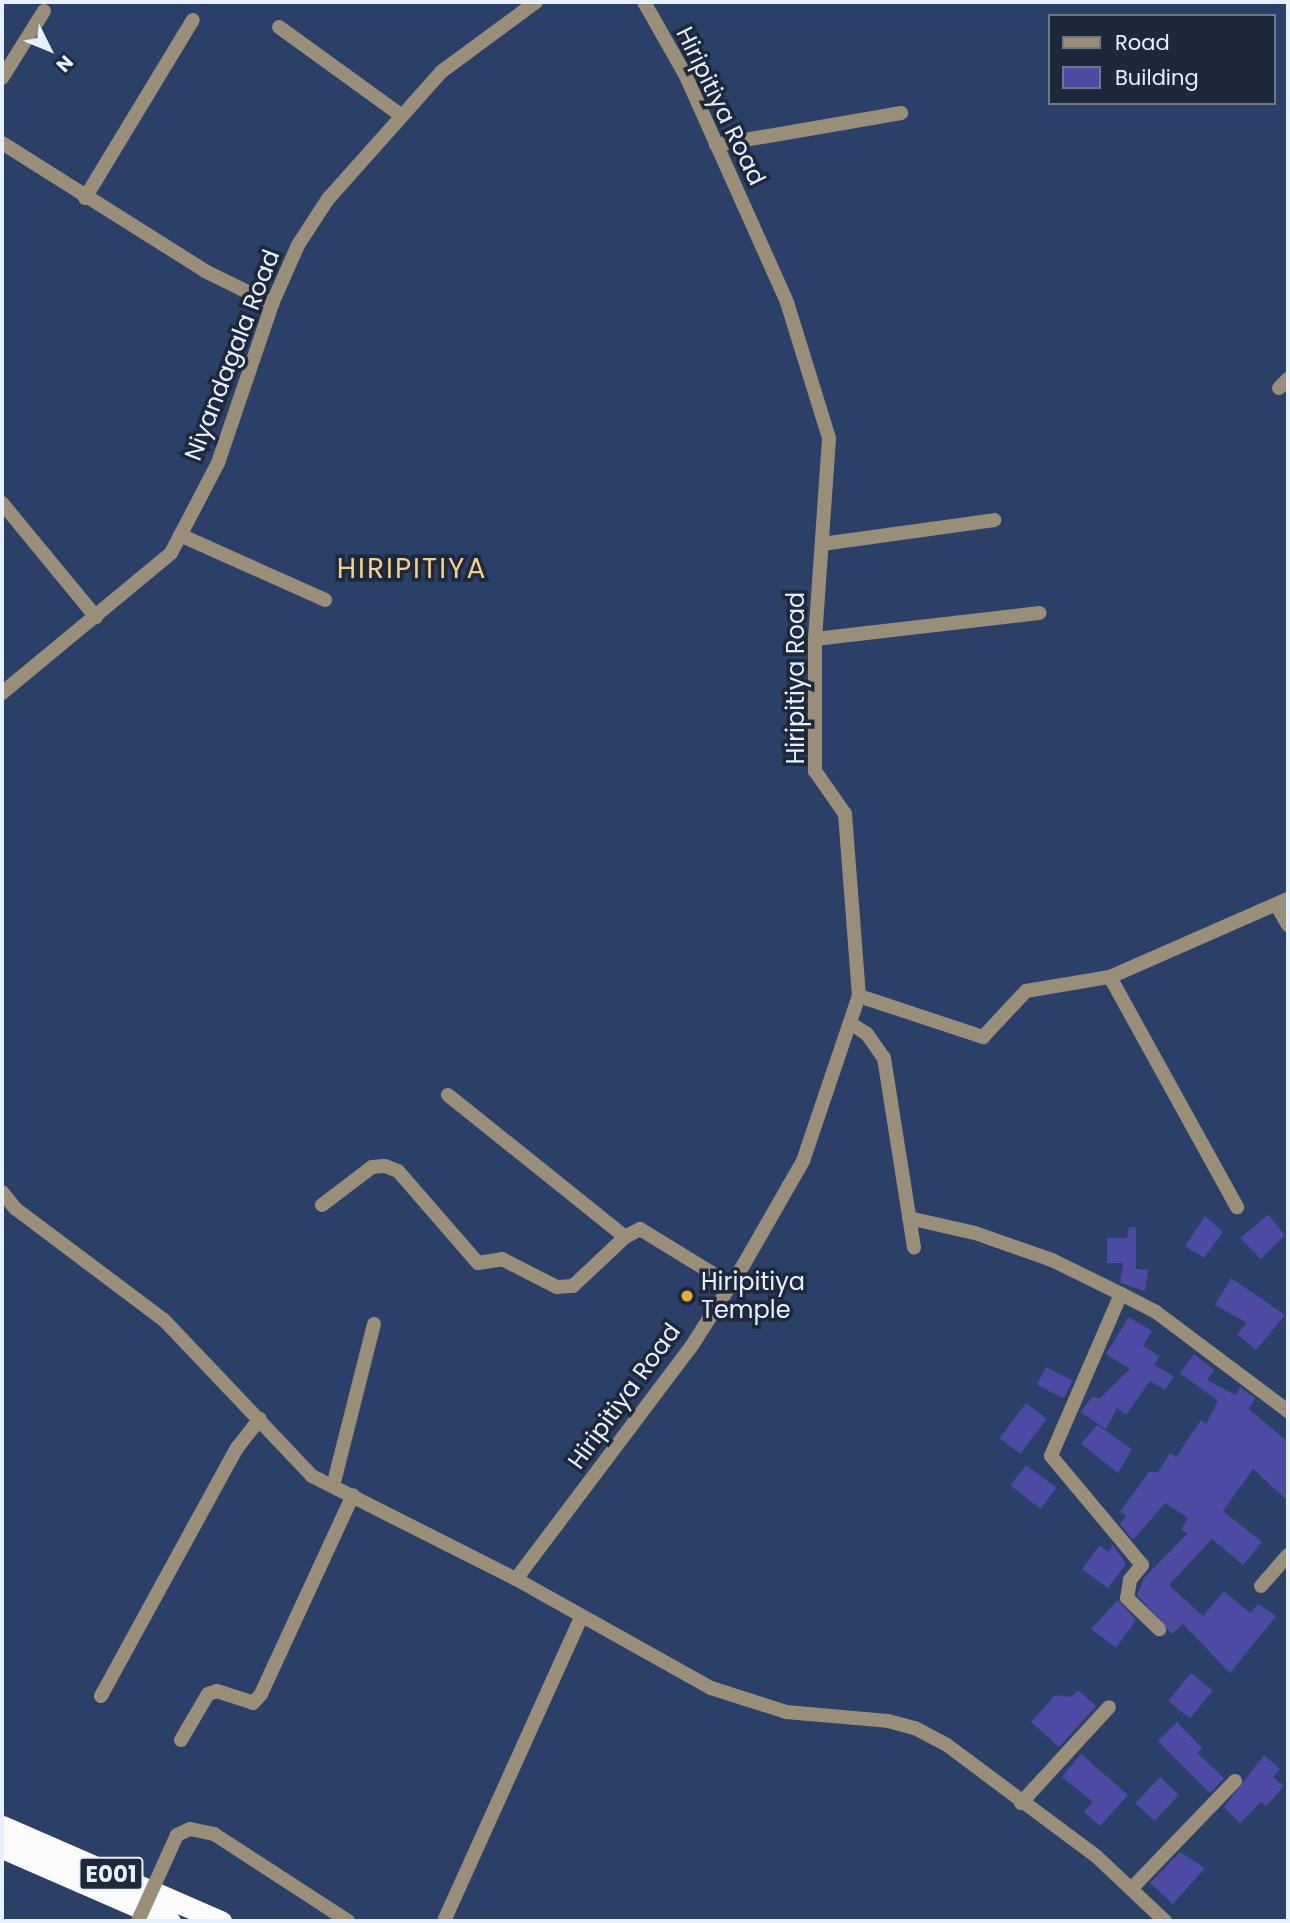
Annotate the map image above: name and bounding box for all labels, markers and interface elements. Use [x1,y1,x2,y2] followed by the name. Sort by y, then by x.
[14,14,84,84] north arrow
[1048,14,1276,105] legend
[670,22,772,190] street label: Hiripitiya Road
[1115,28,1170,57] text: Road
[50,49,79,78] text: N
[1115,63,1199,92] text: Building
[178,245,286,465] street label: Niyandagala Road
[338,552,486,586] district label: HIRIPITIYA
[782,592,810,764] street label: Hiripitiya Road
[701,1268,805,1324] place label: Hiripitiya Temple
[679,1288,695,1304] marker: Hiripitiya Temple
[562,1318,686,1474] street label: Hiripitiya Road
[78,1854,144,1894] road number: E001

